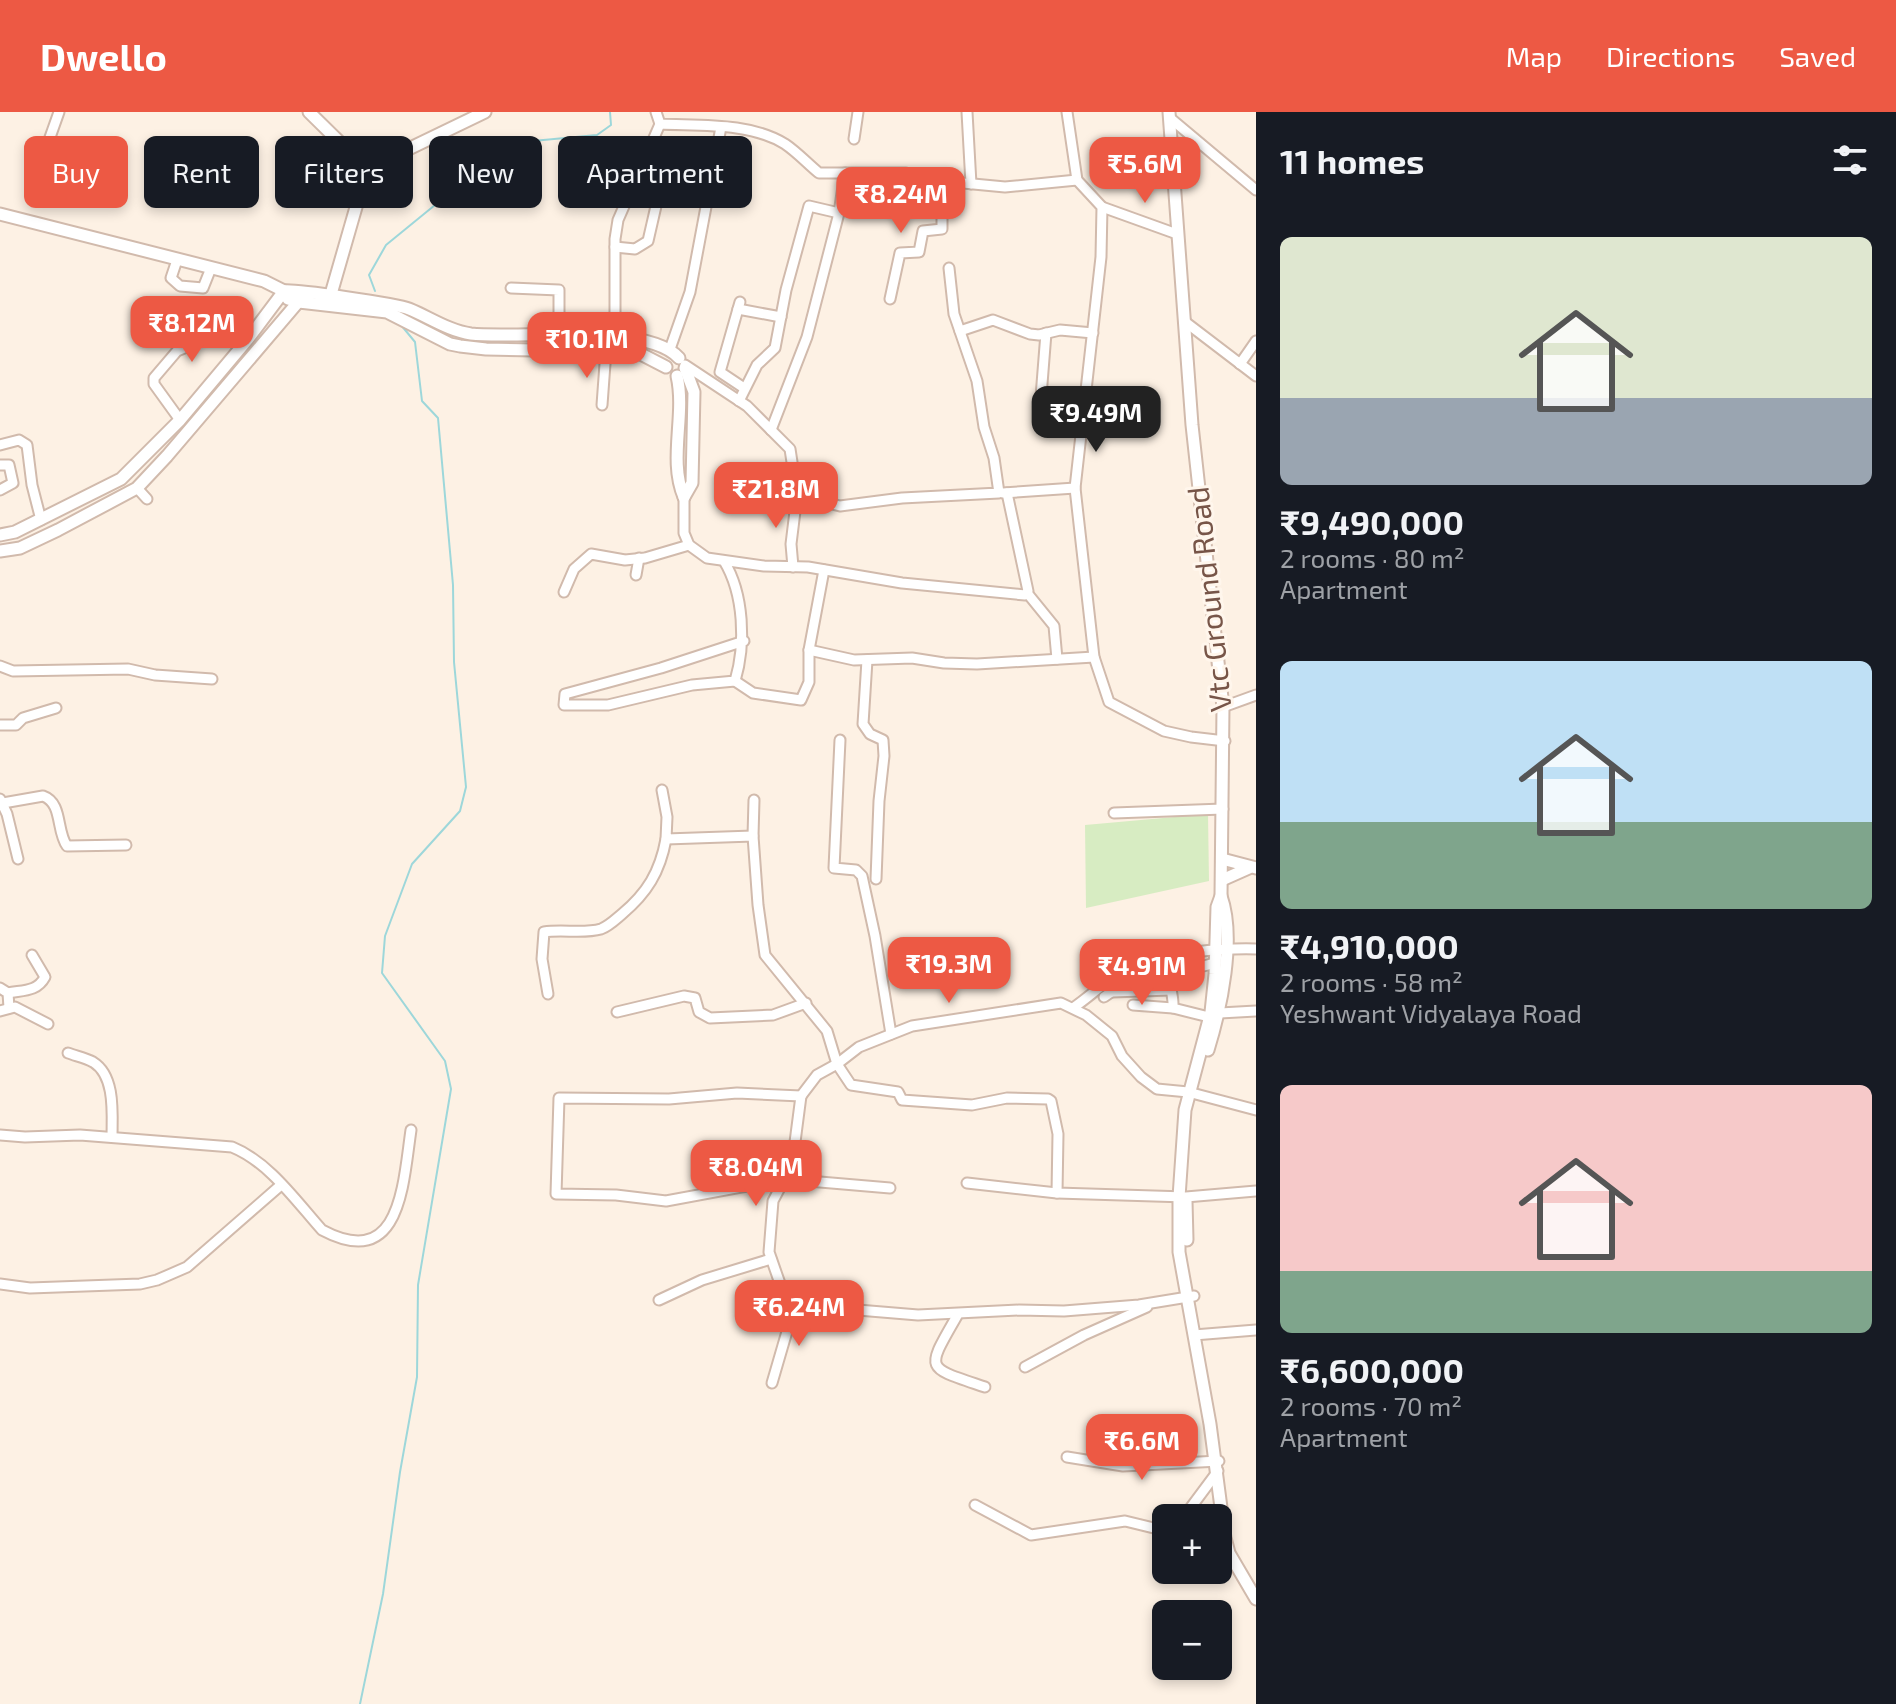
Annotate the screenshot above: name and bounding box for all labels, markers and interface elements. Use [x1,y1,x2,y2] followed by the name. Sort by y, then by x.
[40,33,167,79] text: Dwello
[1506,39,1562,73] text: Map
[1606,39,1735,73] text: Directions
[1779,39,1856,73] text: Saved
[24,136,128,208] chip: Buy
[144,136,259,208] chip: Rent
[275,136,413,208] chip: Filters
[429,136,542,208] chip: New
[558,136,752,208] chip: Apartment
[1089,137,1201,205] pin: ₹5.6M
[1828,138,1872,182] icon: filters
[1280,140,1424,181] text: 11 homes
[1107,147,1183,178] text: ₹5.6M
[836,167,966,235] pin: ₹8.24M
[854,177,948,208] text: ₹8.24M
[1504,289,1648,433] icon: home
[127,296,257,364] pin: ₹8.12M
[149,306,235,337] text: ₹8.12M
[522,312,652,380] pin: ₹10.1M
[545,322,629,353] text: ₹10.1M
[1031,386,1161,454] pin: ₹9.49M
[1050,396,1142,427] text: ₹9.49M
[711,462,841,530] pin: ₹21.8M
[732,472,820,503] text: ₹21.8M
[1178,485,1238,714] street label: Vtc Ground Road
[1280,501,1464,542] text: ₹9,490,000
[1280,542,1465,573] text: 2 rooms · 80 m²
[1280,573,1408,604] text: Apartment
[1504,713,1648,857] icon: home
[1280,925,1459,966] text: ₹4,910,000
[884,937,1014,1005] pin: ₹19.3M
[1077,939,1207,1007] pin: ₹4.91M
[906,947,992,978] text: ₹19.3M
[1098,949,1186,980] text: ₹4.91M
[1280,966,1463,997] text: 2 rooms · 58 m²
[1280,997,1582,1028] text: Yeshwant Vidyalaya Road
[1504,1137,1648,1281] icon: home
[691,1140,821,1208] pin: ₹8.04M
[709,1150,803,1181] text: ₹8.04M
[734,1280,864,1348] pin: ₹6.24M
[753,1290,845,1321] text: ₹6.24M
[1280,1349,1464,1390] text: ₹6,600,000
[1280,1390,1462,1421] text: 2 rooms · 70 m²
[1086,1414,1198,1482] pin: ₹6.6M
[1280,1421,1408,1452] text: Apartment
[1104,1424,1180,1455] text: ₹6.6M
[1152,1504,1232,1680] map controls
[1152,1504,1232,1584] button: +
[1152,1600,1232,1680] button: −

